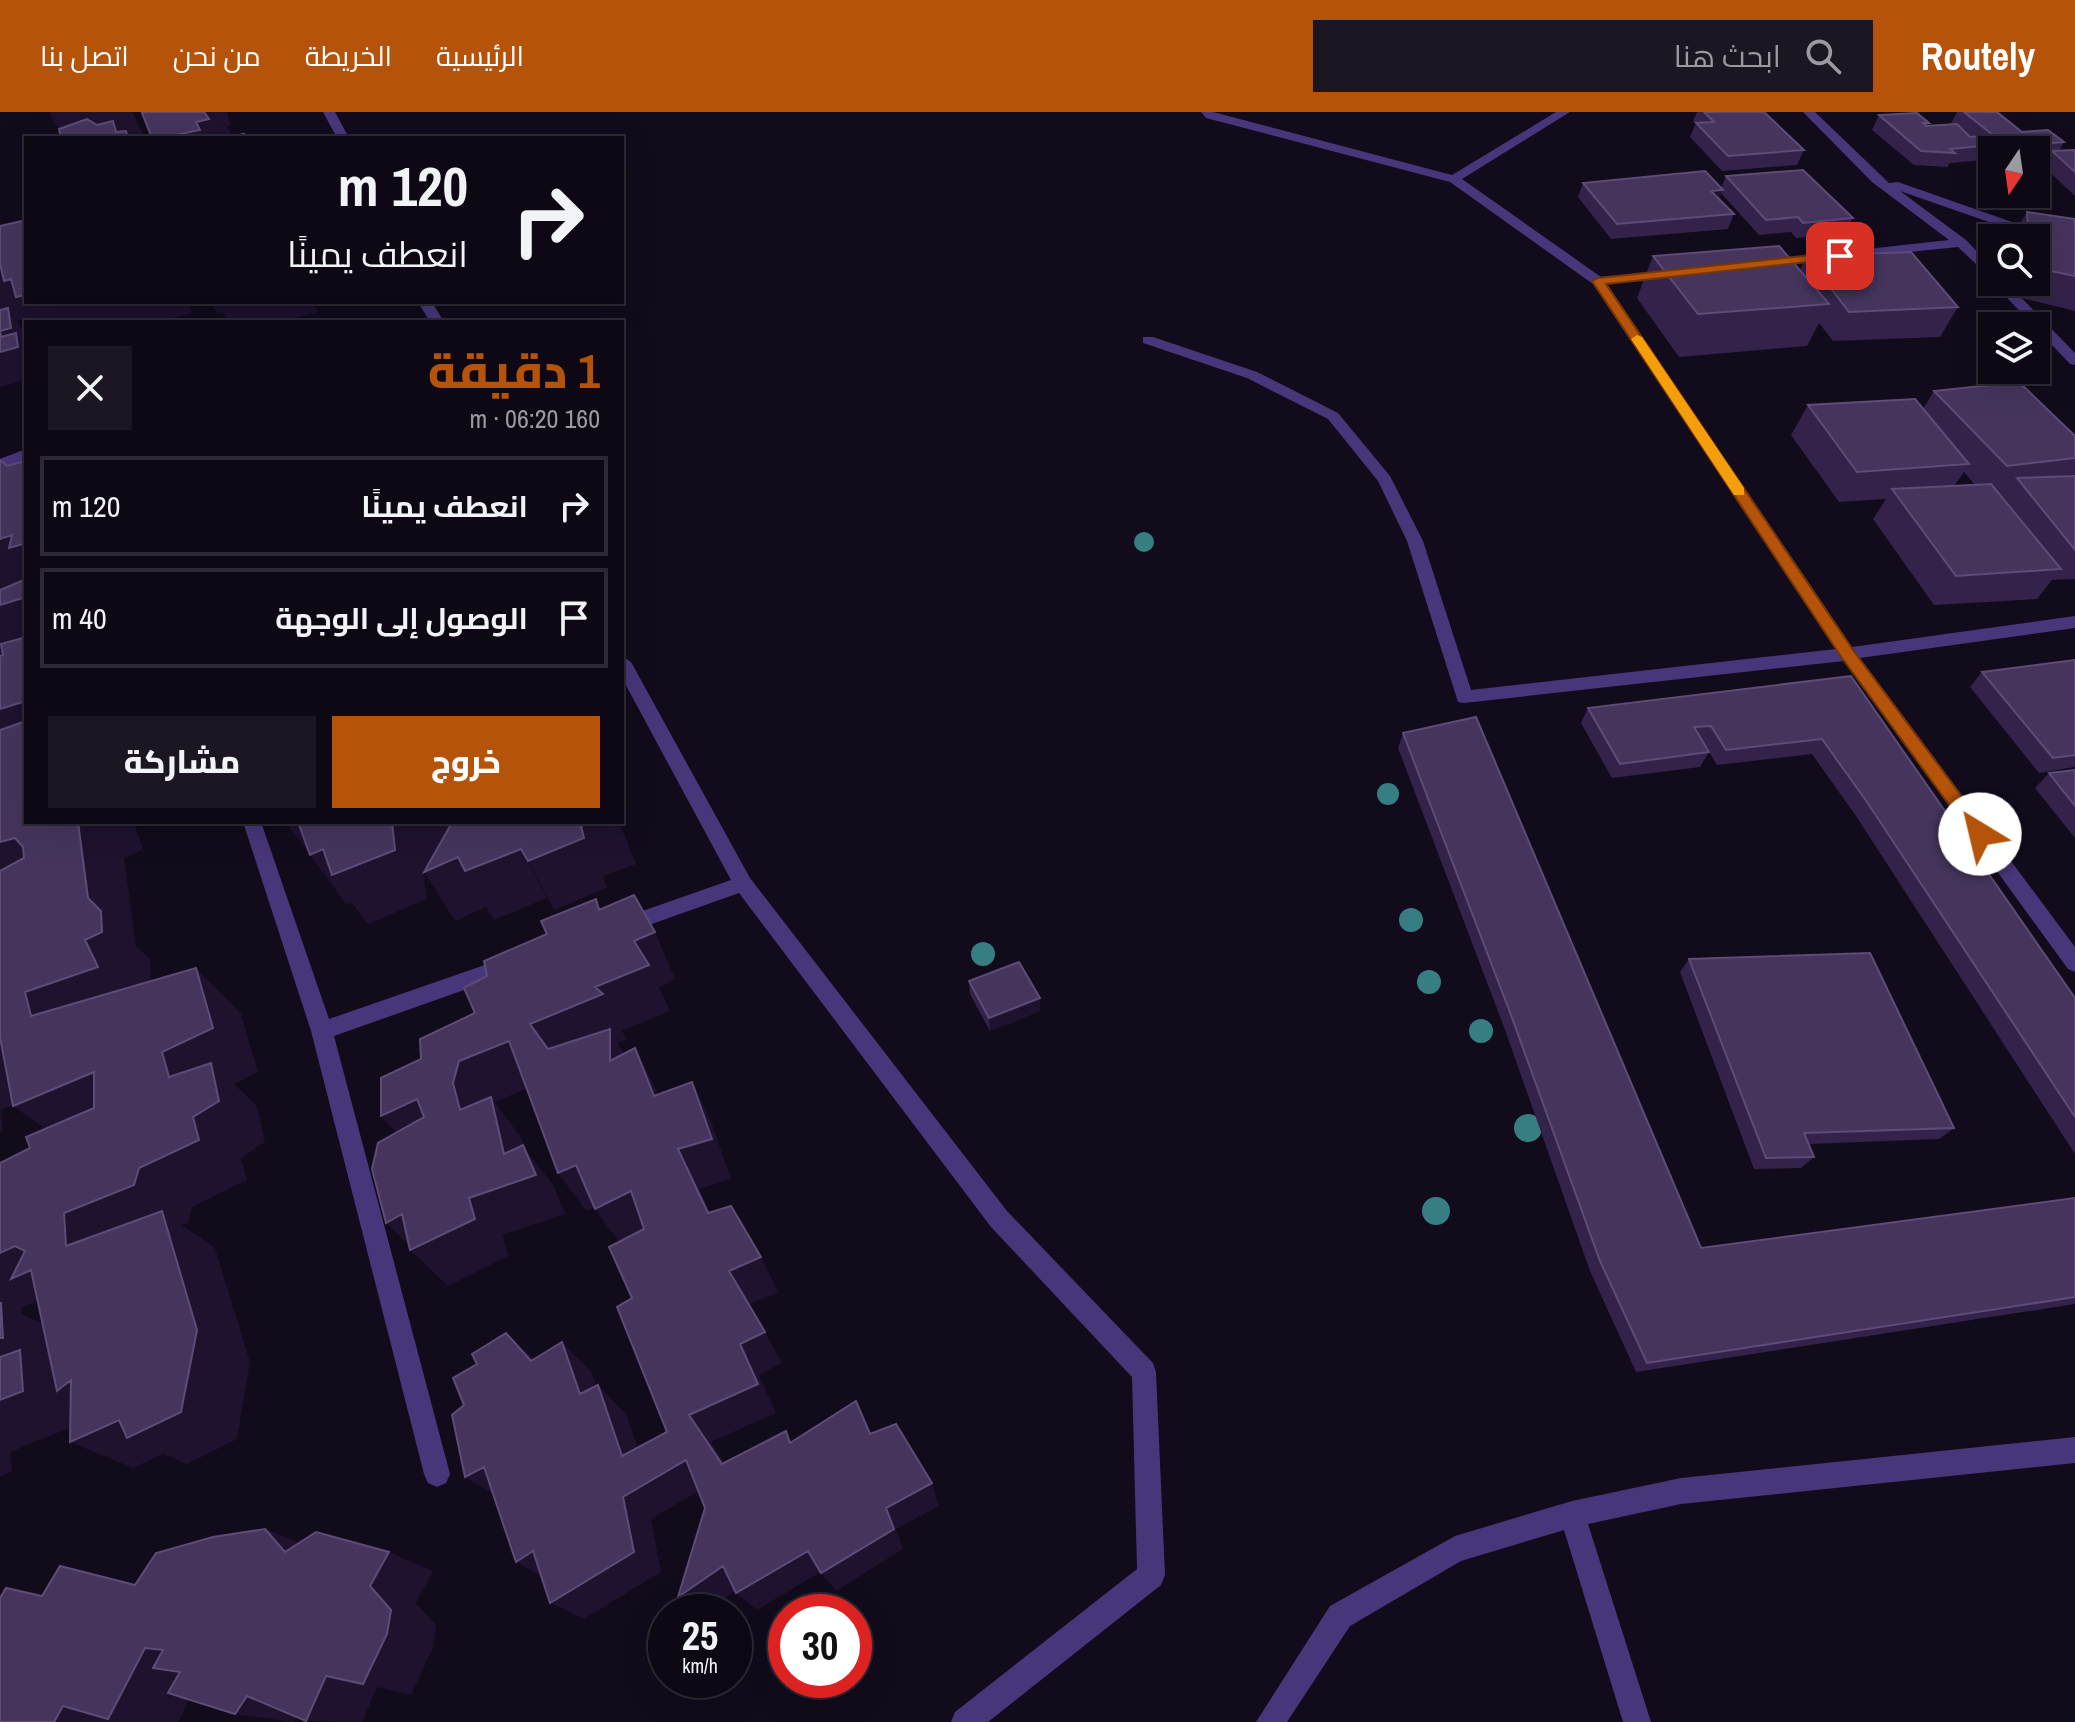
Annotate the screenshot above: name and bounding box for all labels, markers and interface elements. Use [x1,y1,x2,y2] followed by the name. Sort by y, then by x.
[1313,20,1873,92] search box
[1921,31,2035,82] text: Routely
[1801,34,1845,78] icon: search
[1674,36,1781,76] text: ابحث هنا
[40,37,129,75] text: اتصل بنا
[173,37,261,75] text: من نحن
[305,37,392,75] text: الخريطة
[436,37,524,75] text: الرئيسية
[1978,136,2050,208] north arrow
[1978,136,2050,384] map controls
[338,148,468,223] text: 120 m
[496,168,600,272] icon: right
[1806,222,1874,290] pin
[1978,224,2050,296] button: search
[287,230,468,278] text: انعطف يمينًا
[1818,234,1862,278] icon: arrive
[1978,312,2050,384] button: layers
[428,338,600,403] text: 1 دقيقة
[48,346,132,430] button: close
[470,401,600,436] text: 160 m · 06:20
[552,484,596,528] icon: right
[52,486,120,526] text: 120 m
[361,486,528,526] text: انعطف يمينًا
[552,596,596,640] icon: arrive
[52,598,107,638] text: 40 m
[275,598,528,638] text: الوصول إلى الوجهة
[48,716,316,808] button: مشاركة
[332,716,600,808] button: خروج
[1938,792,2022,876] position arrow
[768,1594,872,1698] speed limit sign: 30
[682,1609,718,1662] text: 25
[682,1652,718,1679] text: km/h

